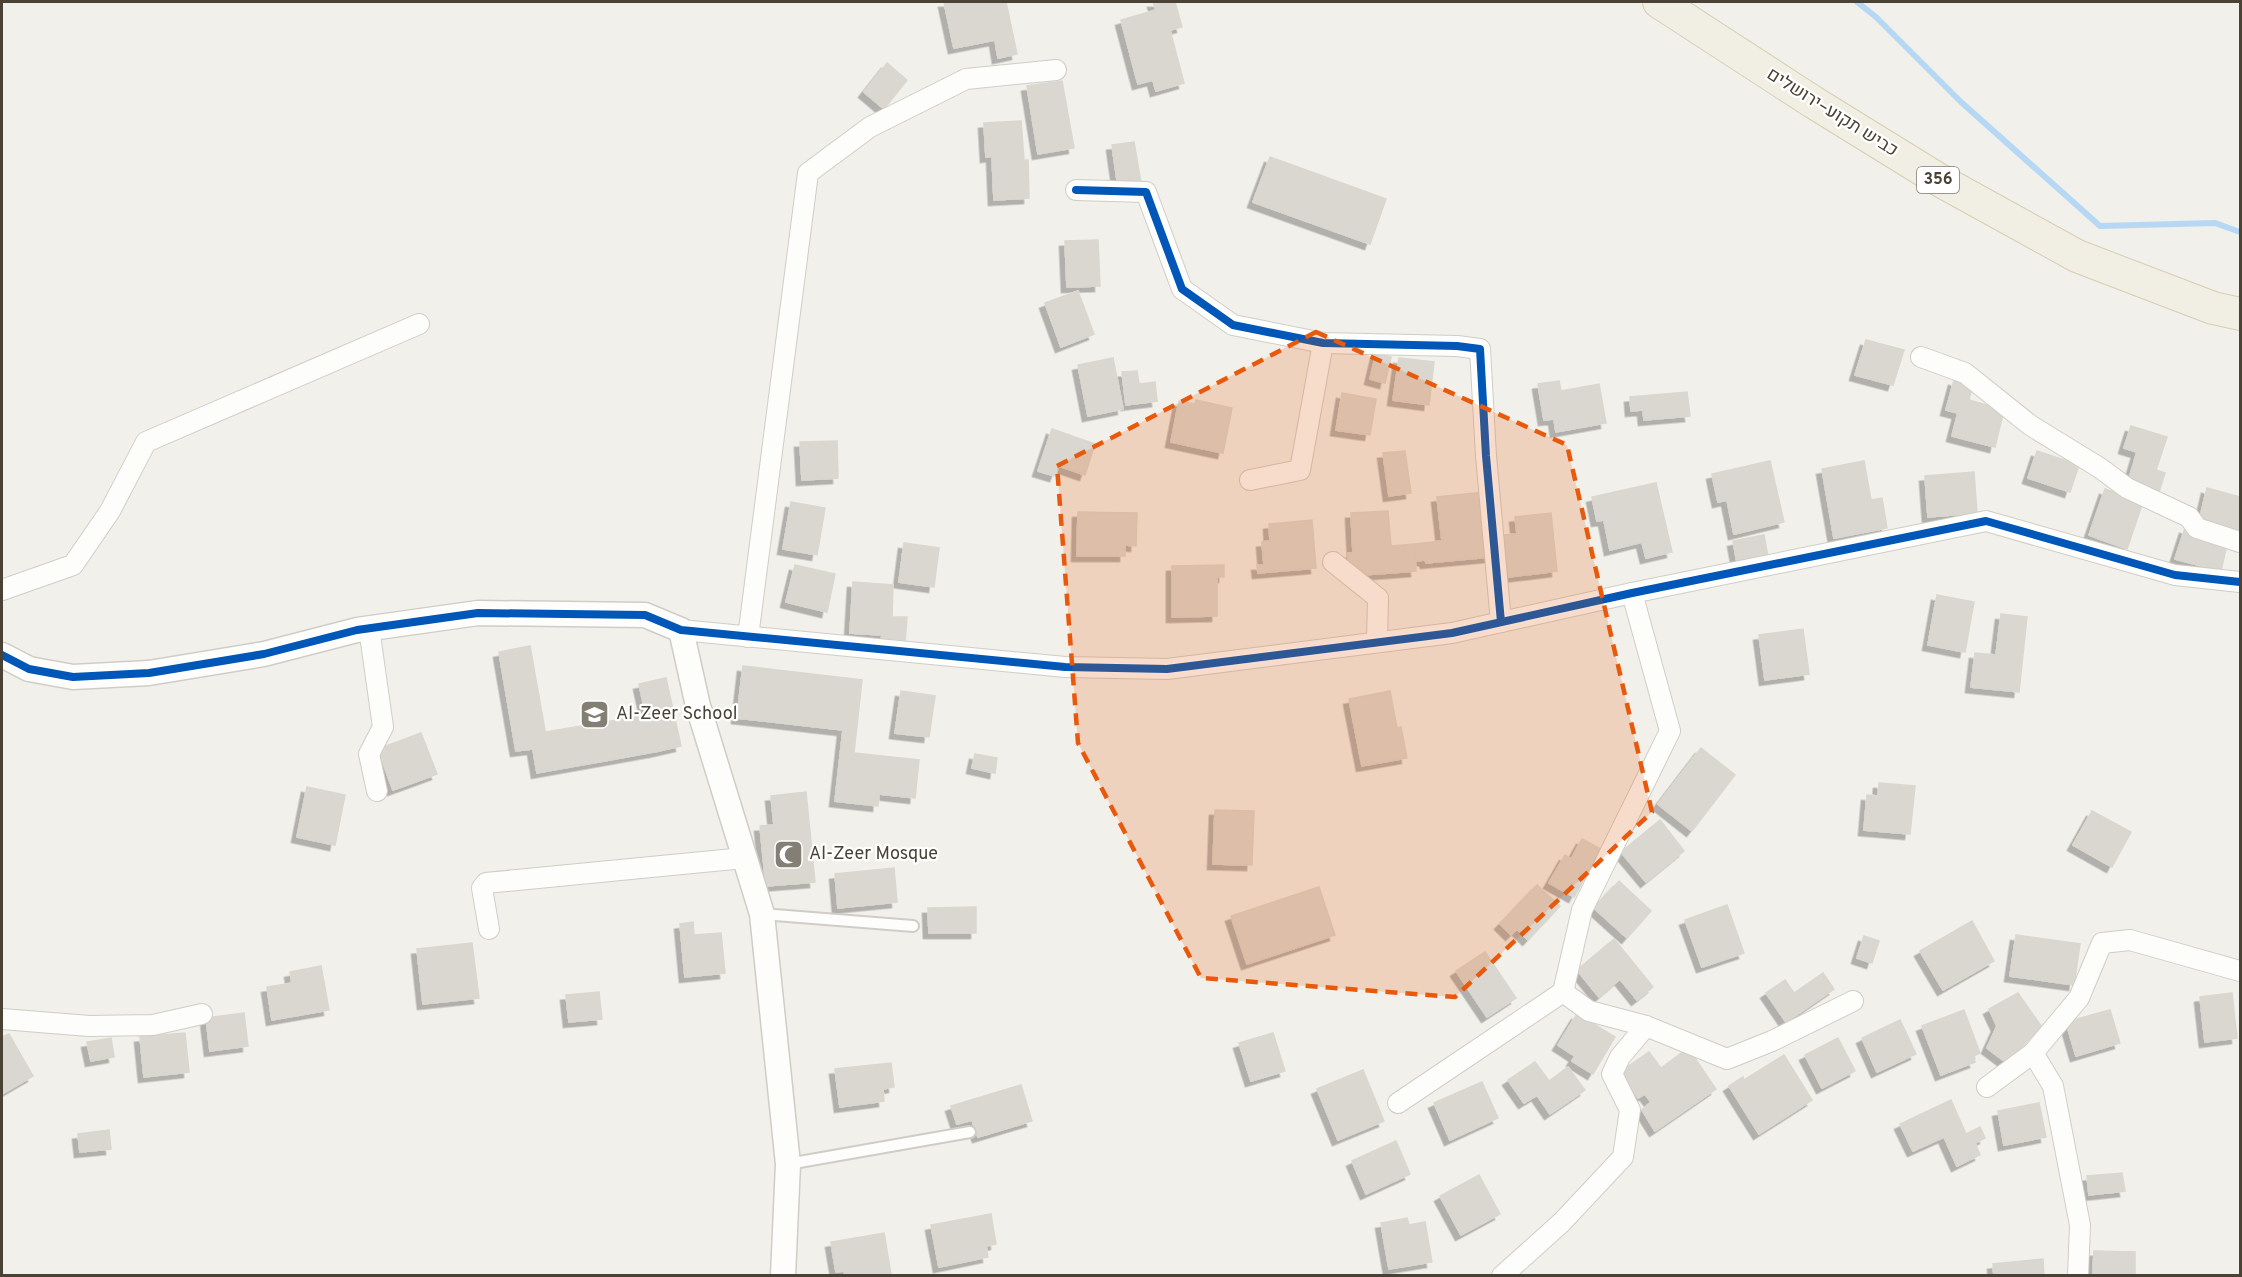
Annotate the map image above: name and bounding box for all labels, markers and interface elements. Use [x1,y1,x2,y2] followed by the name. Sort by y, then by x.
[1762,63,1902,163] street label: כביש תקוע–ירושלים
[1917,167,1959,193] road number: 356
[579,698,611,730] school or university icon: Al-Zeer School
[616,703,737,726] place label: Al-Zeer School
[772,838,804,870] mosque icon: Al-Zeer Mosque
[809,843,938,866] place label: Al-Zeer Mosque

